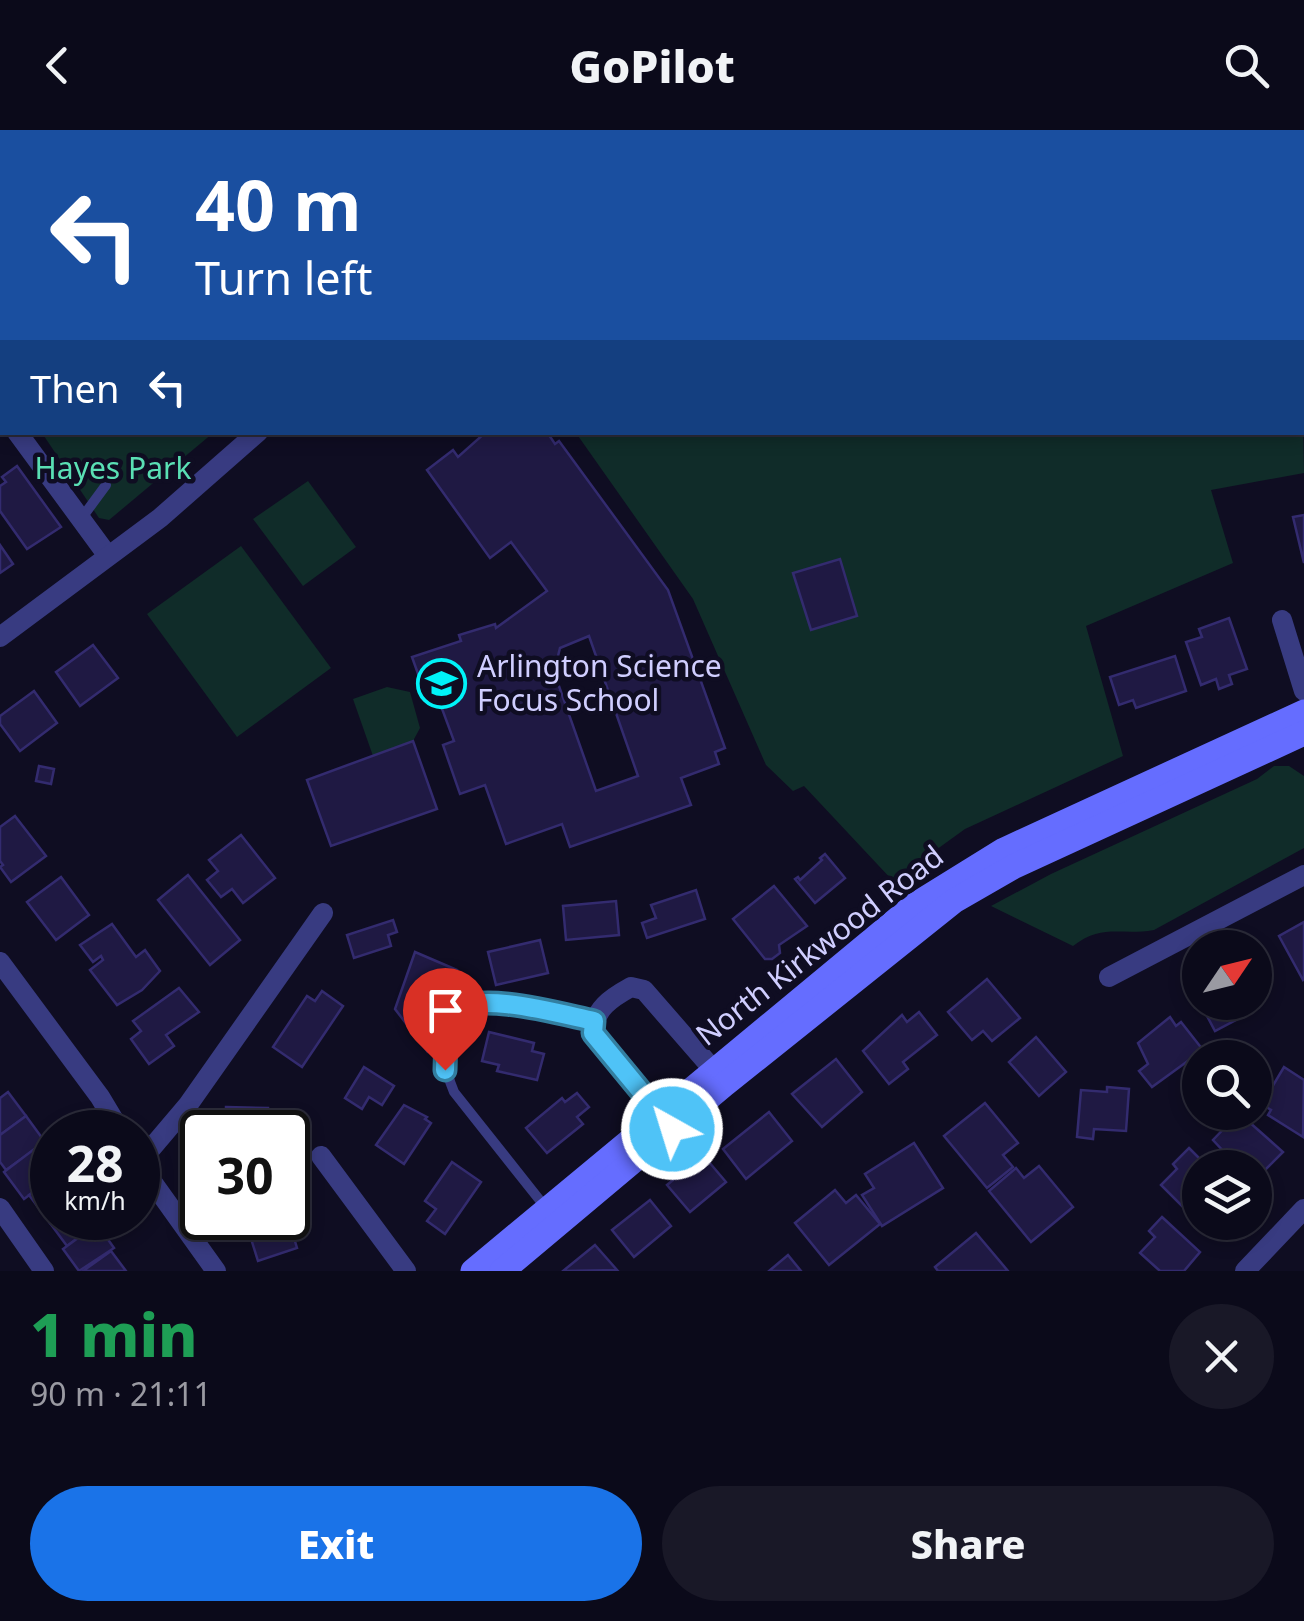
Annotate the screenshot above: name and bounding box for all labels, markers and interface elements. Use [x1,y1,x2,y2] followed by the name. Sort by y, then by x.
[569,35,735,96] text: GoPilot
[30,38,85,93] icon: back
[1219,38,1274,93] icon: search
[195,156,362,252] text: 40 m
[30,170,160,300] icon: left
[195,247,372,308] text: Turn left
[140,360,195,415] icon: left
[30,362,120,414] text: Then
[35,447,191,488] park label: Hayes Park
[477,645,722,720] place label: Arlington Science Focus School
[416,658,468,710] school or university icon: Arlington Science Focus School
[687,835,951,1054] street label: North Kirkwood Road
[1182,930,1272,1020] north arrow
[1182,930,1272,1240] map controls
[403,968,488,1071] pin
[418,983,473,1038] icon: arrive
[1182,1040,1272,1130] button: search
[620,1077,724,1181] position arrow
[180,1110,310,1240] speed limit sign: 30
[66,1129,124,1197] text: 28
[1182,1150,1272,1240] button: layers
[64,1183,126,1217] text: km/h
[30,1293,198,1375] text: 1 min
[1169,1304,1274,1409] button: close
[30,1372,212,1415] text: 90 m · 21:11
[30,1486,642,1601] button: Exit
[662,1486,1274,1601] button: Share

